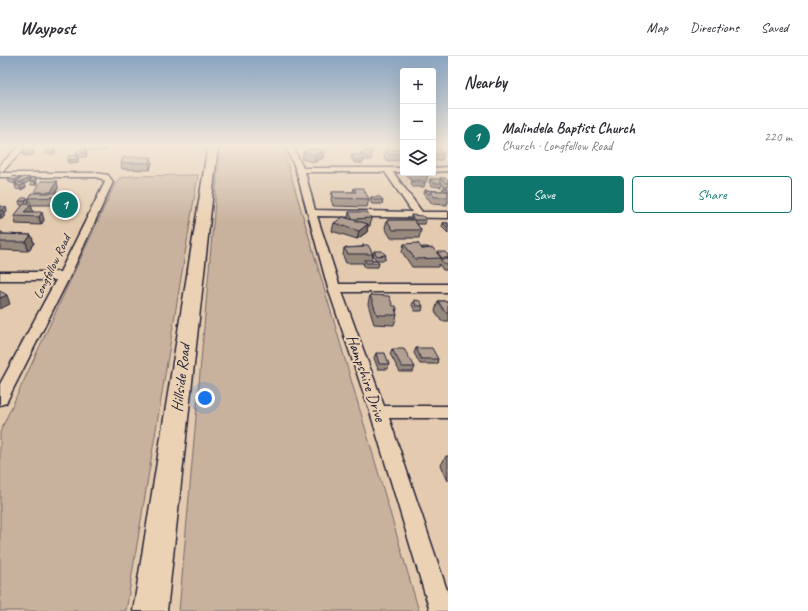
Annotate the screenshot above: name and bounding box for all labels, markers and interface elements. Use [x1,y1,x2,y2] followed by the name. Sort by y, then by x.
[20,16,75,40] text: Waypost
[647,19,668,36] text: Map
[690,19,739,36] text: Directions
[761,19,788,36] text: Saved
[400,68,436,176] map controls
[400,68,436,104] button: +
[464,72,507,93] text: Nearby
[400,104,436,140] button: −
[502,119,635,138] text: Malindela Baptist Church
[474,129,480,145] text: 1
[764,129,792,145] text: 220 m
[502,138,612,154] text: Church · Longfellow Road
[400,140,436,176] button: layers
[464,176,624,213] button: Save
[632,176,792,213] button: Share
[52,190,78,220] pin: 1
[30,231,75,302] street label: Longfellow Road
[342,332,391,426] street label: Hampshire Drive
[167,340,195,413] street label: Hillside Road
[195,388,215,408] your location

